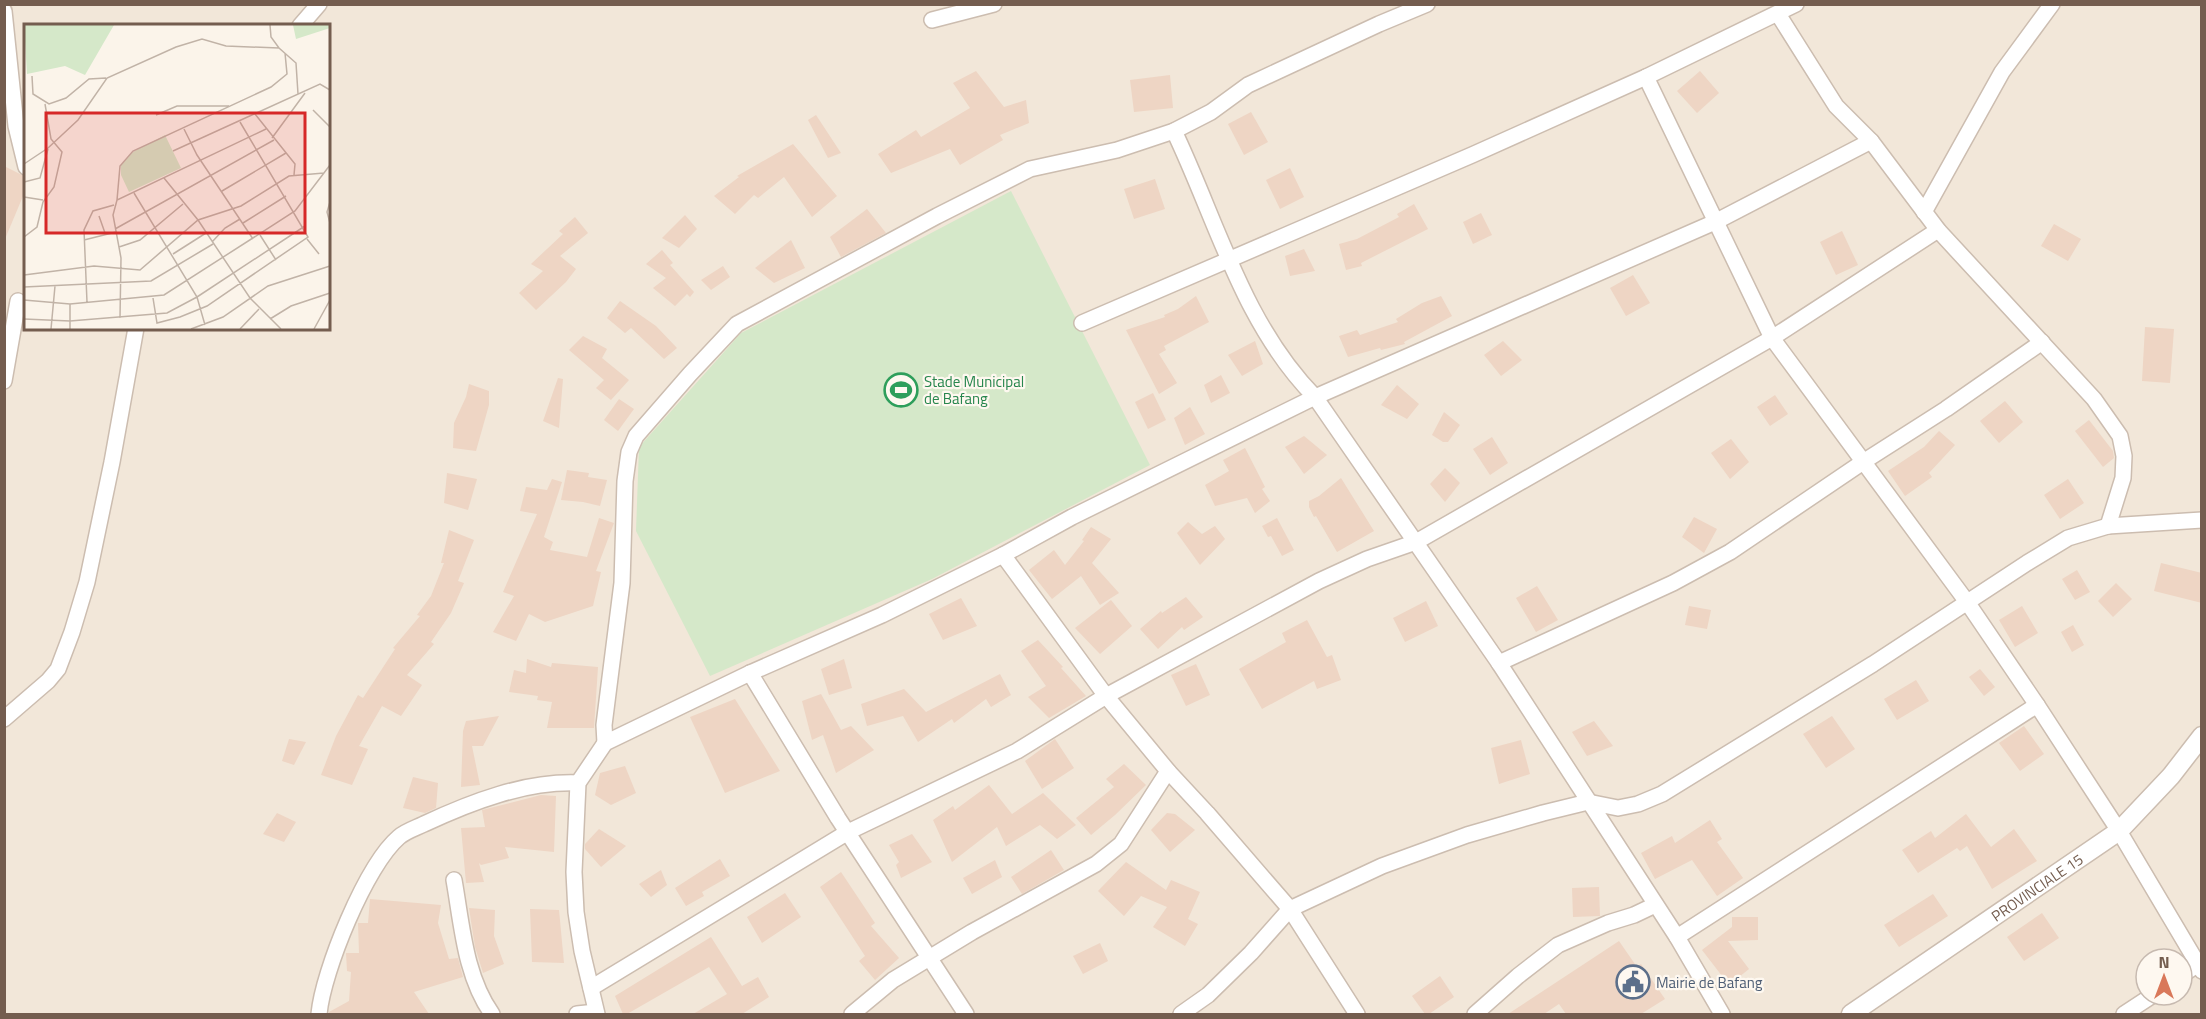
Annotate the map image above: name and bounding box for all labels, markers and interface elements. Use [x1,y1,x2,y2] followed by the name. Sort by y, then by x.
[24,24,330,330] inset map
[924,370,1024,410] place label: Stade Municipal de Bafang
[883,372,919,408] sports icon: Stade Municipal de Bafang
[1986,847,2087,927] street label: PROVINCIALE 15
[2134,947,2194,1007] north arrow
[2158,950,2170,974] text: N
[1615,964,1651,1000] public building icon: Mairie de Bafang
[1656,971,1763,994] place label: Mairie de Bafang

